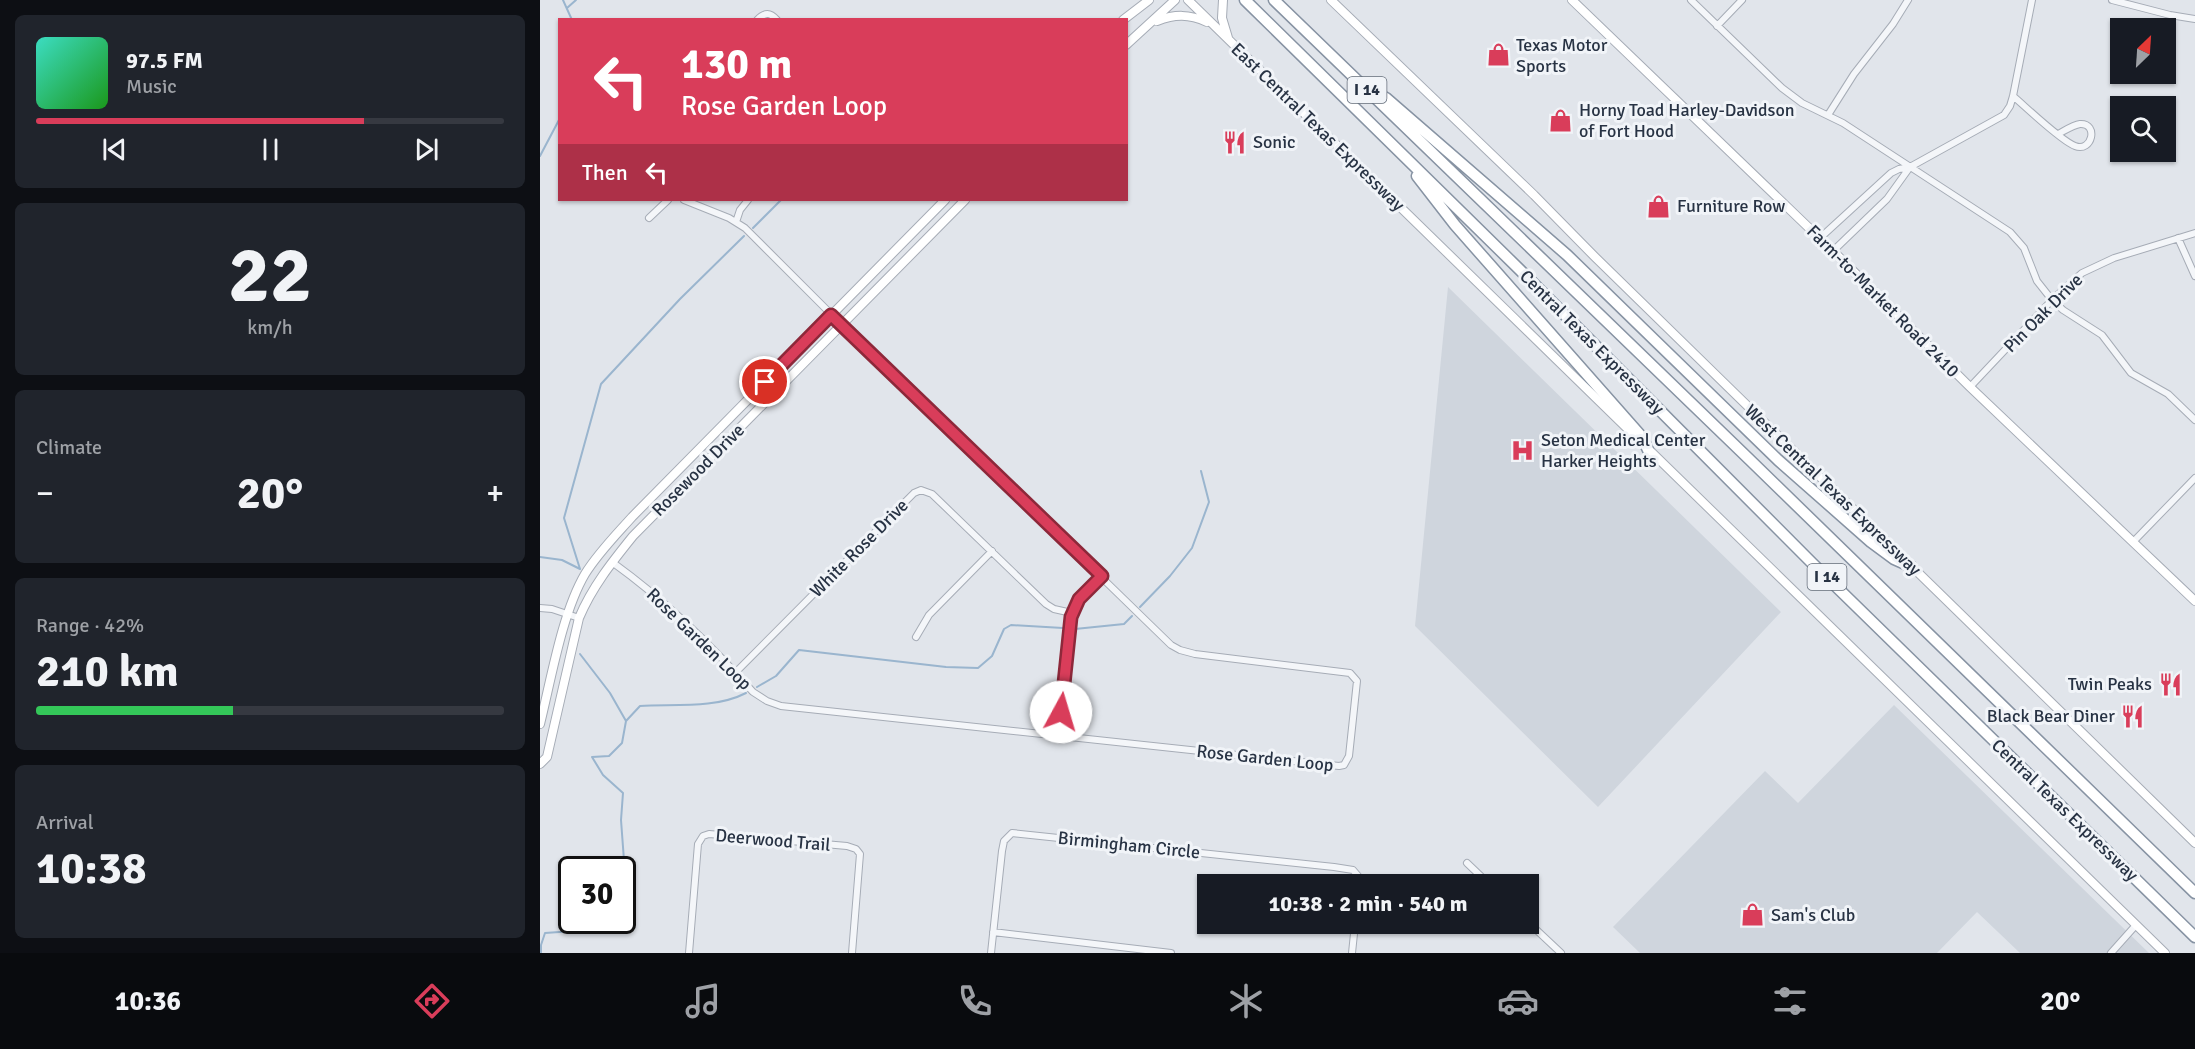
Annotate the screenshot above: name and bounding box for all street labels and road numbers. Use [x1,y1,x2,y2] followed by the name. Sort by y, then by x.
[1227,38,1410,216] street label: East Central Texas Expressway
[1348,77,1386,103] road number: I 14
[1802,220,1964,382] street label: Farm-to-Market Road 2410
[1515,265,1669,419] street label: Central Texas Expressway
[1999,269,2087,357] street label: Pin Oak Drive
[1740,400,1926,581] street label: West Central Texas Expressway
[647,419,749,521] street label: Rosewood Drive
[805,494,913,602] street label: White Rose Drive
[1808,564,1846,590] road number: I 14
[642,583,756,695] street label: Rose Garden Loop
[1987,734,2143,886] street label: Central Texas Expressway
[1195,740,1335,776] street label: Rose Garden Loop
[715,824,831,856] street label: Deerwood Trail
[1057,827,1201,863] street label: Birmingham Circle

